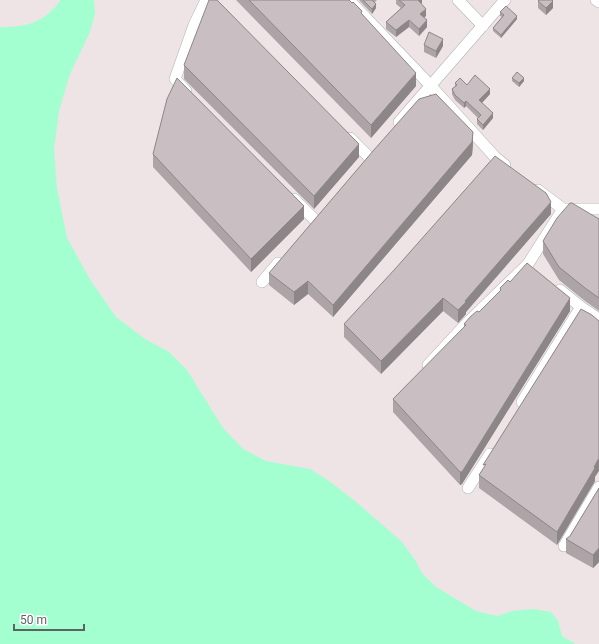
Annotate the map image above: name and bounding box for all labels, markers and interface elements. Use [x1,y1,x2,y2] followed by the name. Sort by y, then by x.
[14,606,84,632] scale bar
[20,613,47,627] text: 50 m

